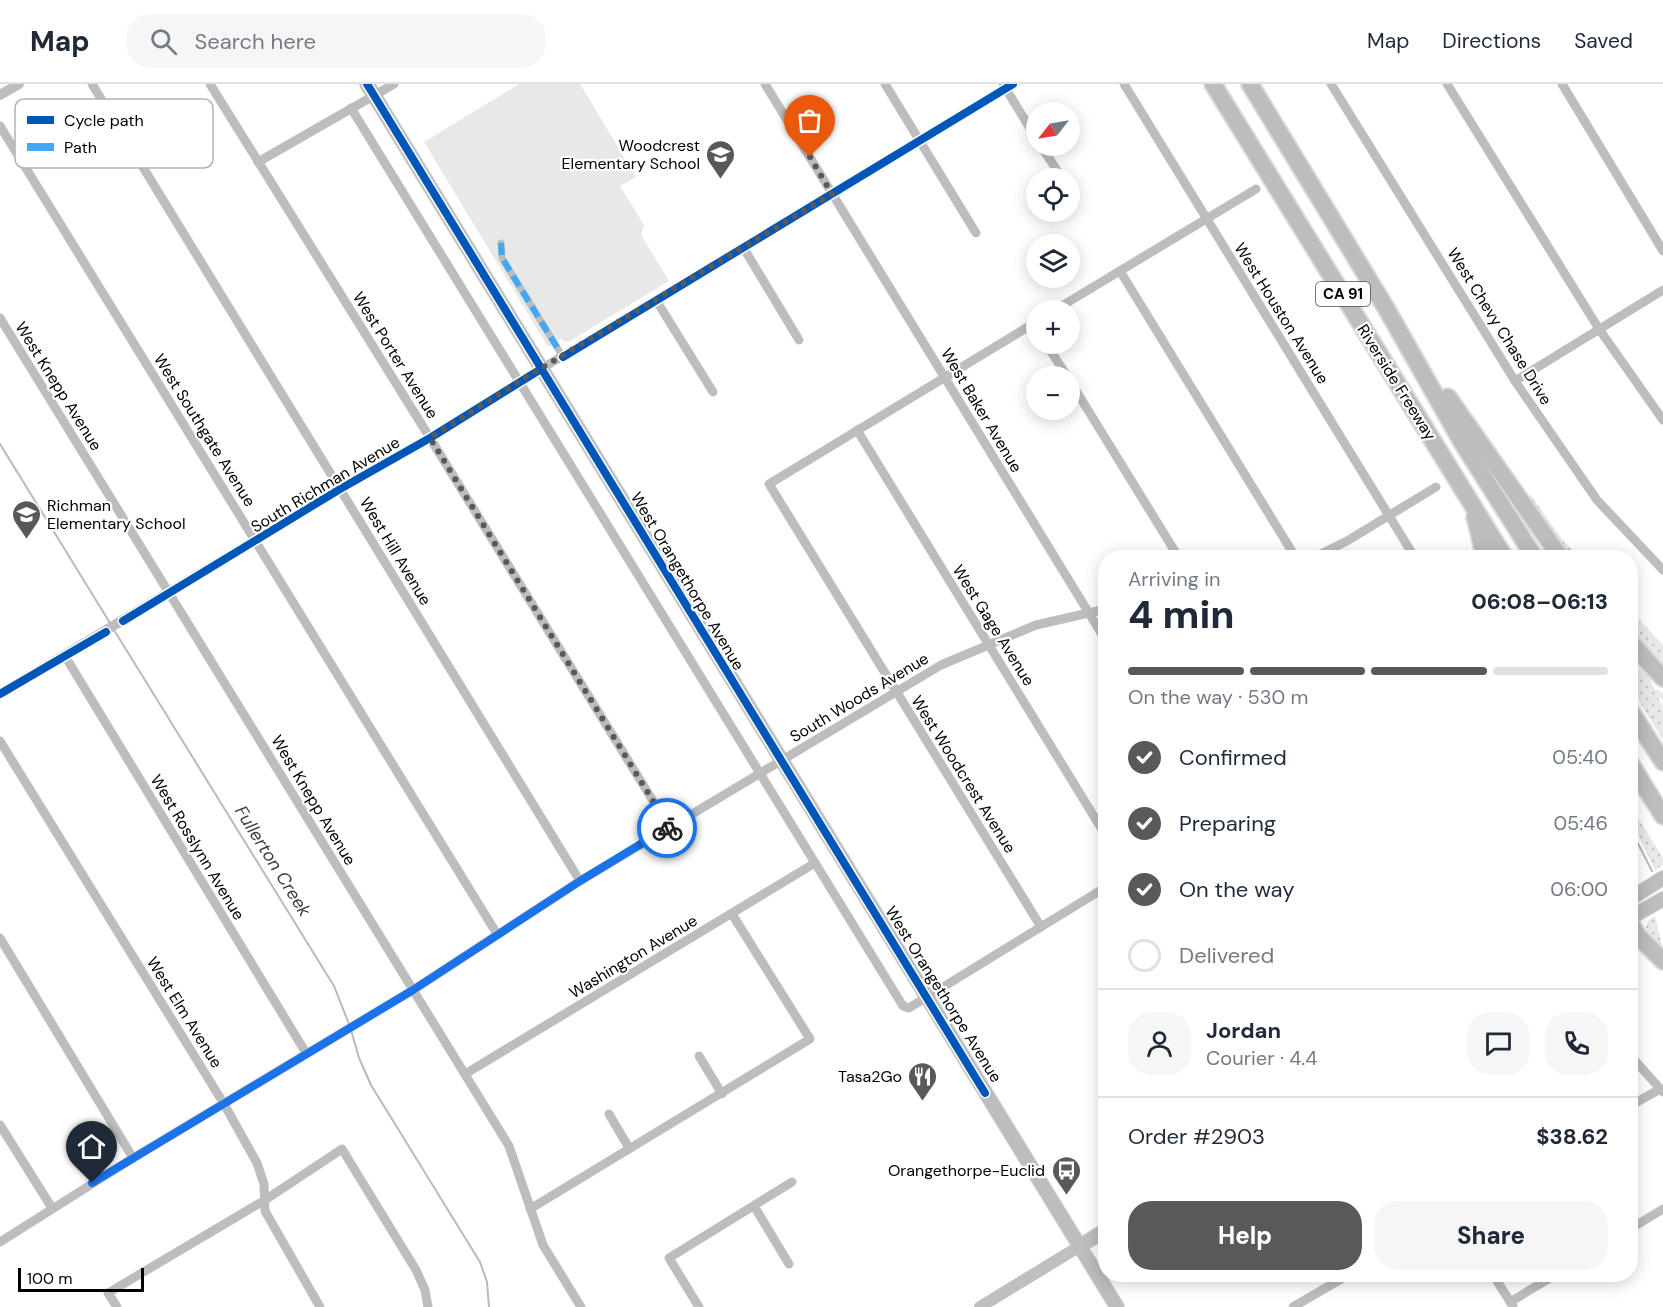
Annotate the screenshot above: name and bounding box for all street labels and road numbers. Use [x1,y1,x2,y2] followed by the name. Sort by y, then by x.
[1230,239,1334,388] street label: West Houston Avenue
[1443,244,1557,409] street label: West Chevy Chase Drive
[1316,282,1370,306] road number: CA 91
[348,288,443,423] street label: West Porter Avenue
[10,318,107,455] street label: West Knepp Avenue
[1352,320,1441,444] street label: Riverside Freeway
[936,344,1027,476] street label: West Baker Avenue
[149,350,260,511] street label: West Southgate Avenue
[247,432,404,537] street label: South Richman Avenue
[626,488,749,674] street label: West Orangethorpe Avenue
[355,493,436,609] street label: West Hill Avenue
[948,561,1039,690] street label: West Gage Avenue
[786,648,932,747] street label: South Woods Avenue
[906,691,1021,857] street label: West Woodcrest Avenue
[266,731,361,869] street label: West Knepp Avenue
[146,771,249,924] street label: West Rosslynn Avenue
[881,902,1007,1086] street label: West Orangethorpe Avenue
[565,910,701,1003] street label: Washington Avenue
[142,953,227,1072] street label: West Elm Avenue

